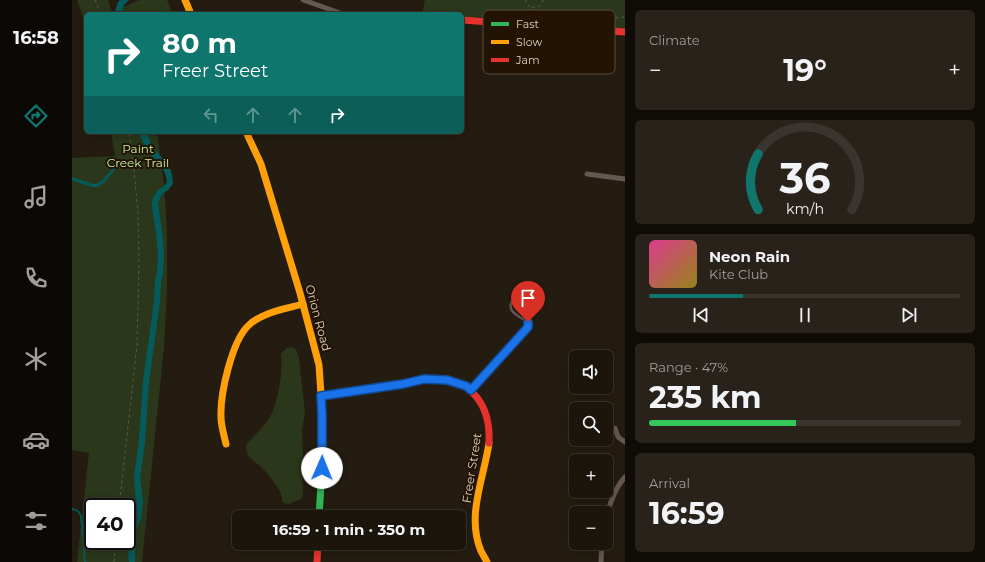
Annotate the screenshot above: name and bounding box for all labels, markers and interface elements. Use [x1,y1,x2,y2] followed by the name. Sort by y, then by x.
[483,10,615,74] legend
[516,17,540,31] text: Fast
[162,26,237,60] text: 80 m
[13,27,59,49] text: 16:58
[96,28,148,80] icon: right
[649,32,700,48] text: Climate
[516,35,542,49] text: Slow
[783,52,827,89] text: 19°
[515,53,540,67] text: Jam
[649,57,662,84] text: −
[948,57,961,84] text: +
[162,60,268,82] text: Freer Street
[22,102,50,130] icon: directions
[200,104,222,126] icon: left
[242,104,264,126] icon: ahead
[284,104,306,126] icon: ahead
[326,104,348,126] icon: right
[107,141,169,170] park label: Paint Creek Trail
[778,152,831,202] text: 36
[22,183,50,211] icon: music
[786,199,824,217] text: km/h
[709,247,790,266] text: Neon Rain
[22,264,50,292] icon: phone
[709,266,768,282] text: Kite Club
[511,281,545,322] pin
[302,283,335,353] street label: Orion Road
[517,287,539,309] icon: arrive
[690,304,712,326] icon: previous
[794,304,816,326] icon: pause
[898,304,920,326] icon: next
[22,345,50,373] icon: climate
[569,350,613,550] map controls
[569,350,613,394] button: sound
[649,359,728,375] text: Range · 47%
[649,379,762,416] text: 235 km
[569,402,613,446] button: search
[22,426,50,454] icon: car
[459,432,484,504] street label: Freer Street
[301,447,343,489] position arrow
[569,454,613,498] button: +
[649,475,690,491] text: Arrival
[649,495,725,532] text: 16:59
[84,498,136,550] speed limit sign: 40
[569,506,613,550] button: −
[22,507,50,535] icon: filters
[273,520,425,539] text: 16:59 · 1 min · 350 m

